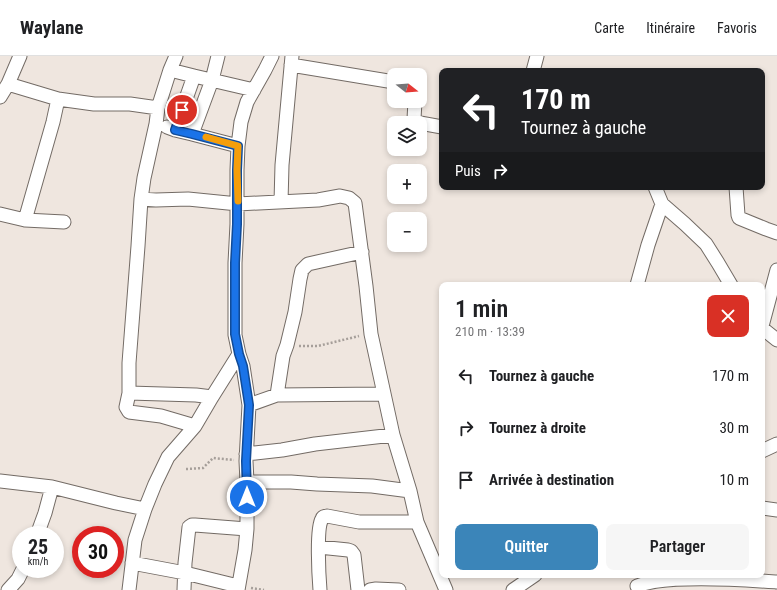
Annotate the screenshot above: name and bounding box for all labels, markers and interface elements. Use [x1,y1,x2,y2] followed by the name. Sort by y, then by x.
[20,16,83,39] text: Waylane
[594,20,624,36] text: Carte
[646,20,695,36] text: Itinéraire
[717,20,757,36] text: Favoris
[387,68,427,108] north arrow
[387,68,427,252] map controls
[521,83,591,116] text: 170 m
[455,84,507,136] icon: left
[165,93,199,127] pin
[171,99,193,121] icon: arrive
[387,116,427,156] button: layers
[521,117,646,138] text: Tournez à gauche
[489,160,511,182] icon: right
[455,162,481,180] text: Puis
[387,164,427,204] button: +
[387,212,427,252] button: −
[455,295,508,323] text: 1 min
[707,295,749,337] button: close
[455,324,525,339] text: 210 m · 13:39
[455,365,477,387] icon: left
[489,367,594,385] text: Tournez à gauche
[712,367,749,385] text: 170 m
[455,417,477,439] icon: right
[489,419,586,437] text: Tournez à droite
[719,419,749,437] text: 30 m
[455,469,477,491] icon: arrive
[489,471,614,489] text: Arrivée à destination
[719,471,749,489] text: 10 m
[226,476,268,518] position arrow
[455,524,598,570] button: Quitter
[606,524,749,570] button: Partager
[72,526,124,578] speed limit sign: 30
[28,535,48,559] text: 25
[28,556,48,567] text: km/h

